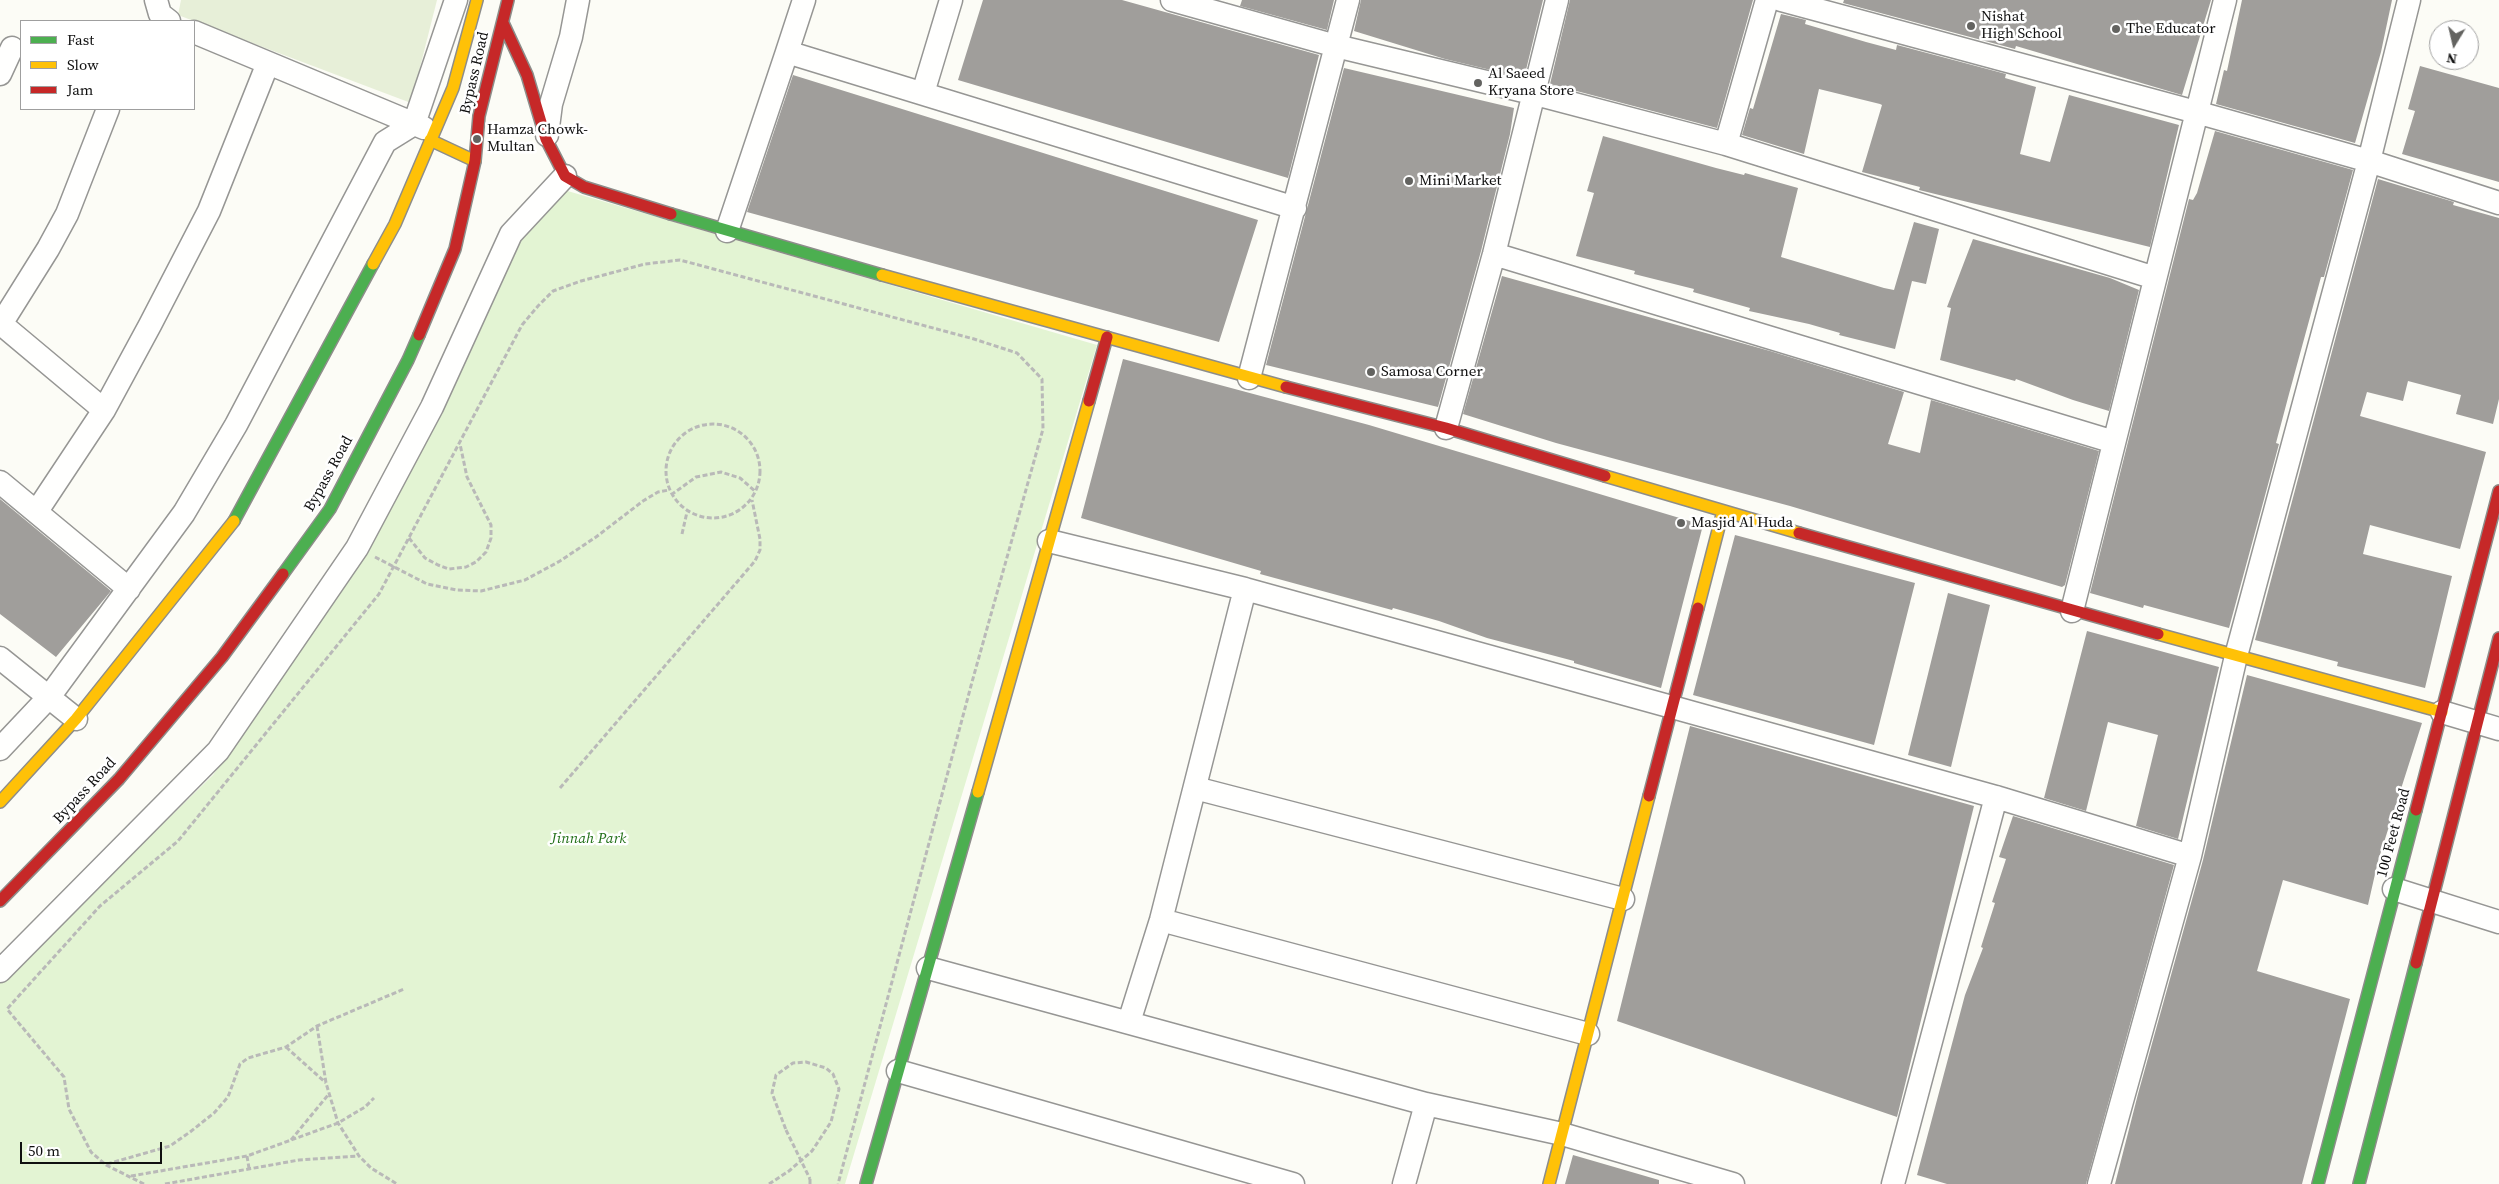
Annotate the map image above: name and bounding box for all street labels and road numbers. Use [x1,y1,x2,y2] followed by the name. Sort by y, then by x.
[457,30,493,116] street label: Bypass Road
[301,433,357,515] street label: Bypass Road
[50,754,120,828] street label: Bypass Road
[2373,786,2415,880] street label: 100 Feet Road

